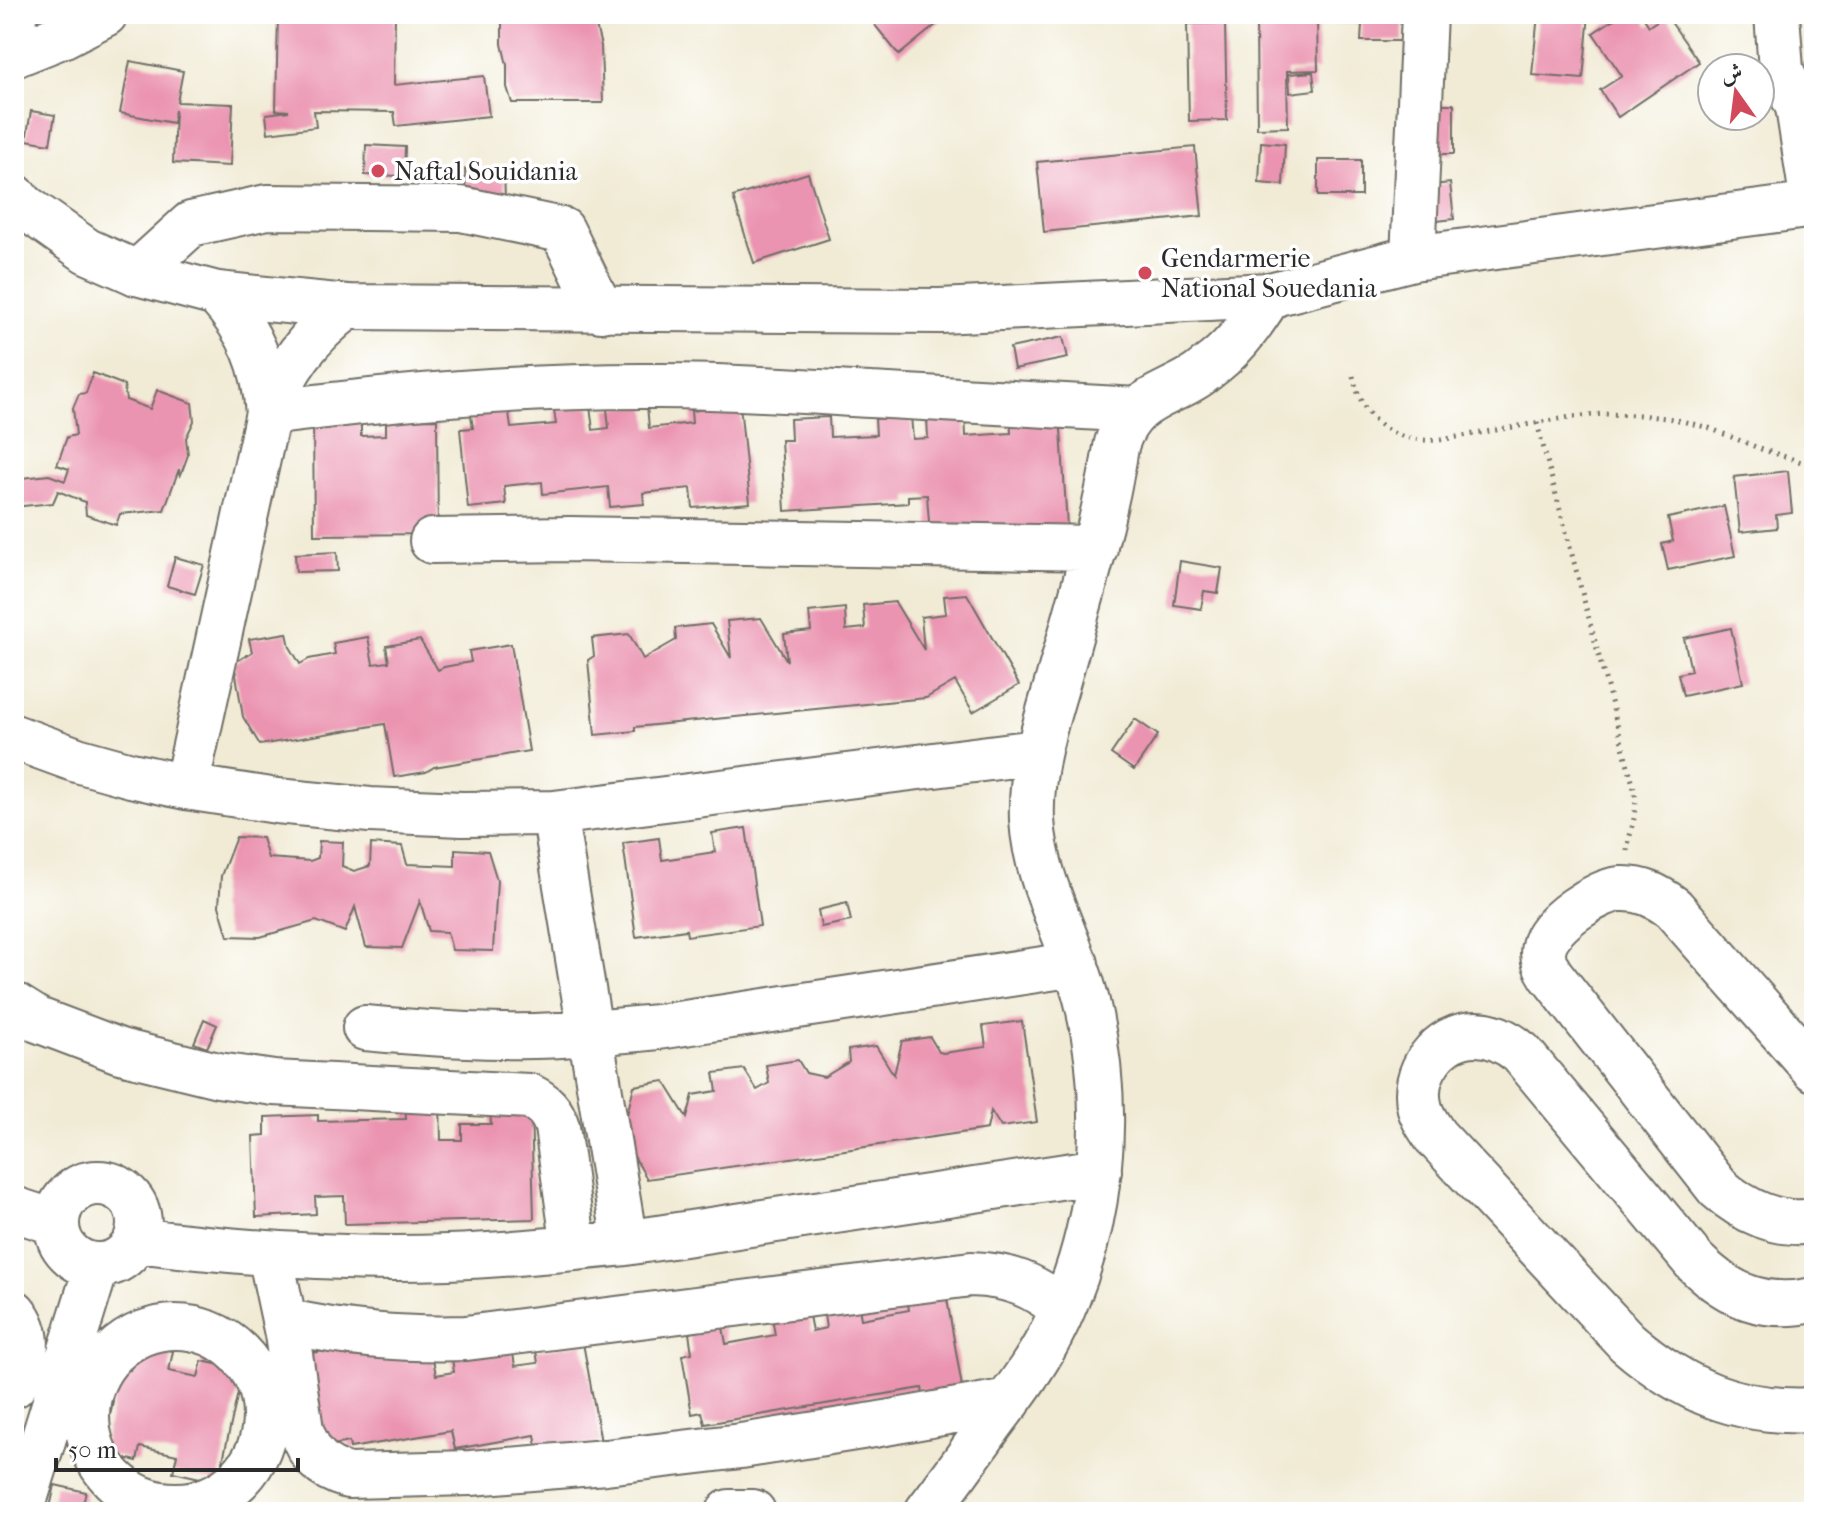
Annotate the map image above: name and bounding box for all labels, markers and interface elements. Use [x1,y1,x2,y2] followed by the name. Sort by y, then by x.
[1696,52,1776,132] north arrow
[1718,58,1745,89] text: ش
[394,156,578,187] place label: Naftal Souidania
[369,162,387,180] marker: Naftal Souidania
[1161,243,1378,304] place label: Gendarmerie National Souedania
[1136,264,1154,282] marker: Gendarmerie National Souedania
[56,1422,298,1472] scale bar
[68,1436,117,1464] text: 50 m

